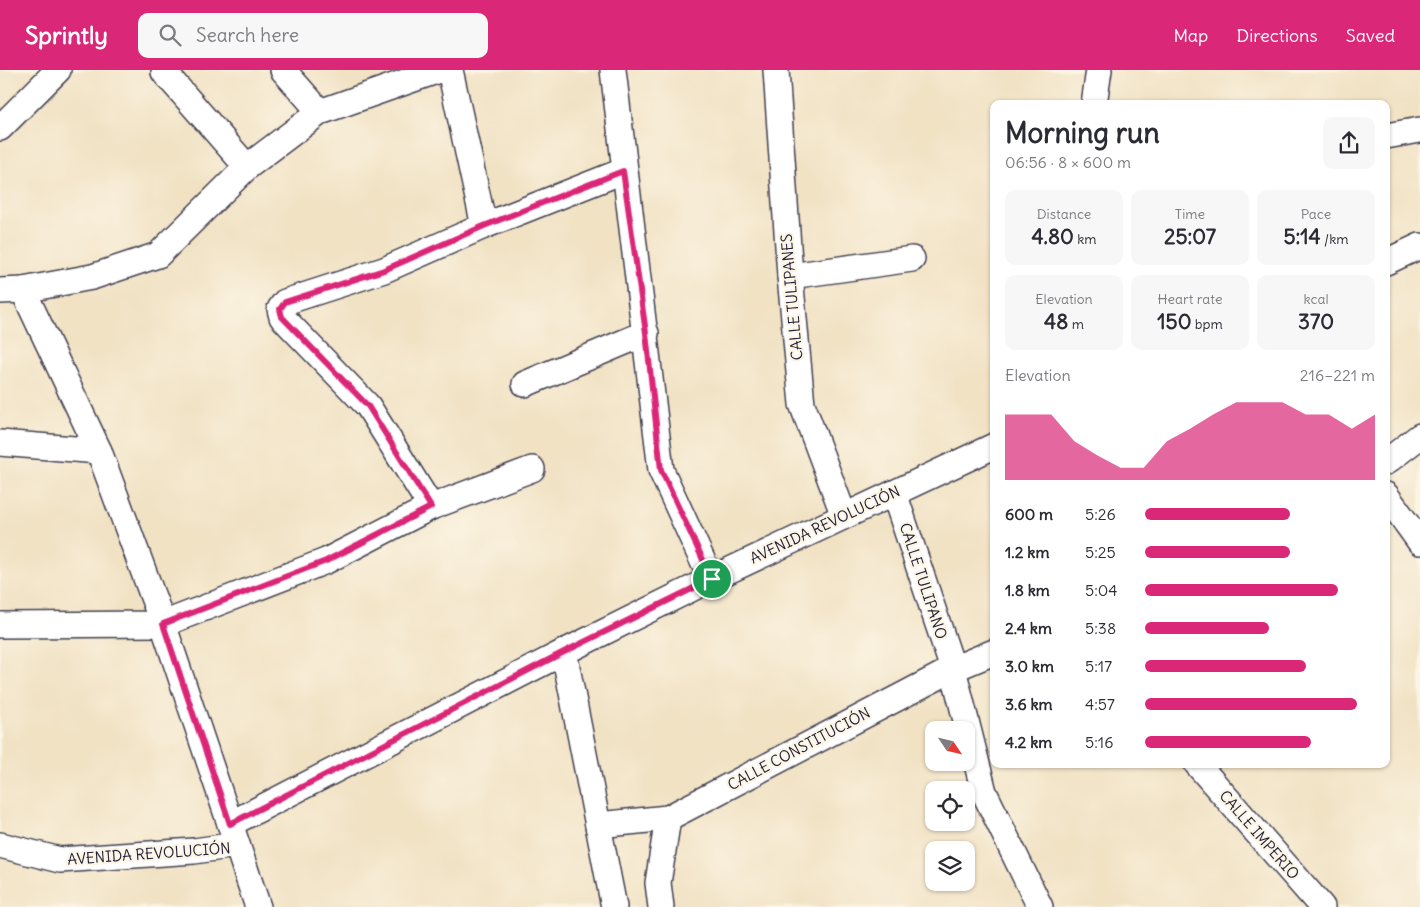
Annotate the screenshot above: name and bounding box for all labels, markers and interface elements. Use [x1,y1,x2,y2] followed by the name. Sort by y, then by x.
[138,13,488,58] search box
[25,20,108,50] text: Sprintly
[156,21,184,49] icon: search
[196,23,299,47] text: Search here
[1173,24,1208,47] text: Map
[1236,24,1318,47] text: Directions
[1346,24,1395,47] text: Saved
[1005,115,1160,151] text: Morning run
[1323,117,1375,169] button: share
[1005,152,1131,172] text: 06:56 · 8 × 600 m
[1037,205,1091,223] text: Distance
[1175,205,1205,223] text: Time
[1301,205,1331,223] text: Pace
[1031,223,1074,250] text: 4.80
[1164,223,1216,250] text: 25:07
[1283,223,1321,250] text: 5:14
[1074,230,1097,248] text: km
[1321,230,1349,248] text: /km
[777,233,806,361] street label: CALLE TULIPANES
[1035,290,1093,308] text: Elevation
[1158,290,1222,308] text: Heart rate
[1303,290,1329,308] text: kcal
[1044,308,1068,335] text: 48
[1157,308,1191,335] text: 150
[1298,308,1334,335] text: 370
[1068,315,1084,333] text: m
[1191,315,1223,333] text: bpm
[1005,365,1071,385] text: Elevation
[1300,365,1375,385] text: 216–221 m
[746,480,903,568] street label: AVENIDA REVOLUCIÓN
[1005,504,1053,524] text: 600 m
[1085,504,1116,524] text: 5:26
[896,520,951,641] street label: CALLE TULIPANO
[1005,542,1049,562] text: 1.2 km
[1085,542,1116,562] text: 5:25
[691,558,733,600] pin
[698,565,726,593] icon: arrive
[1005,580,1050,600] text: 1.8 km
[1085,580,1118,600] text: 5:04
[1005,618,1052,638] text: 2.4 km
[1085,618,1116,638] text: 5:38
[1005,656,1054,676] text: 3.0 km
[1085,656,1112,676] text: 5:17
[1005,694,1053,714] text: 3.6 km
[1085,694,1115,714] text: 4:57
[724,702,873,794] street label: CALLE CONSTITUCIÓN
[925,721,975,771] north arrow
[925,721,975,891] map controls
[1005,732,1052,752] text: 4.2 km
[1085,732,1113,752] text: 5:16
[925,781,975,831] button: locate
[1215,786,1303,883] street label: CALLE IMPERIO
[67,837,231,869] street label: AVENIDA REVOLUCIÓN
[925,841,975,891] button: layers

